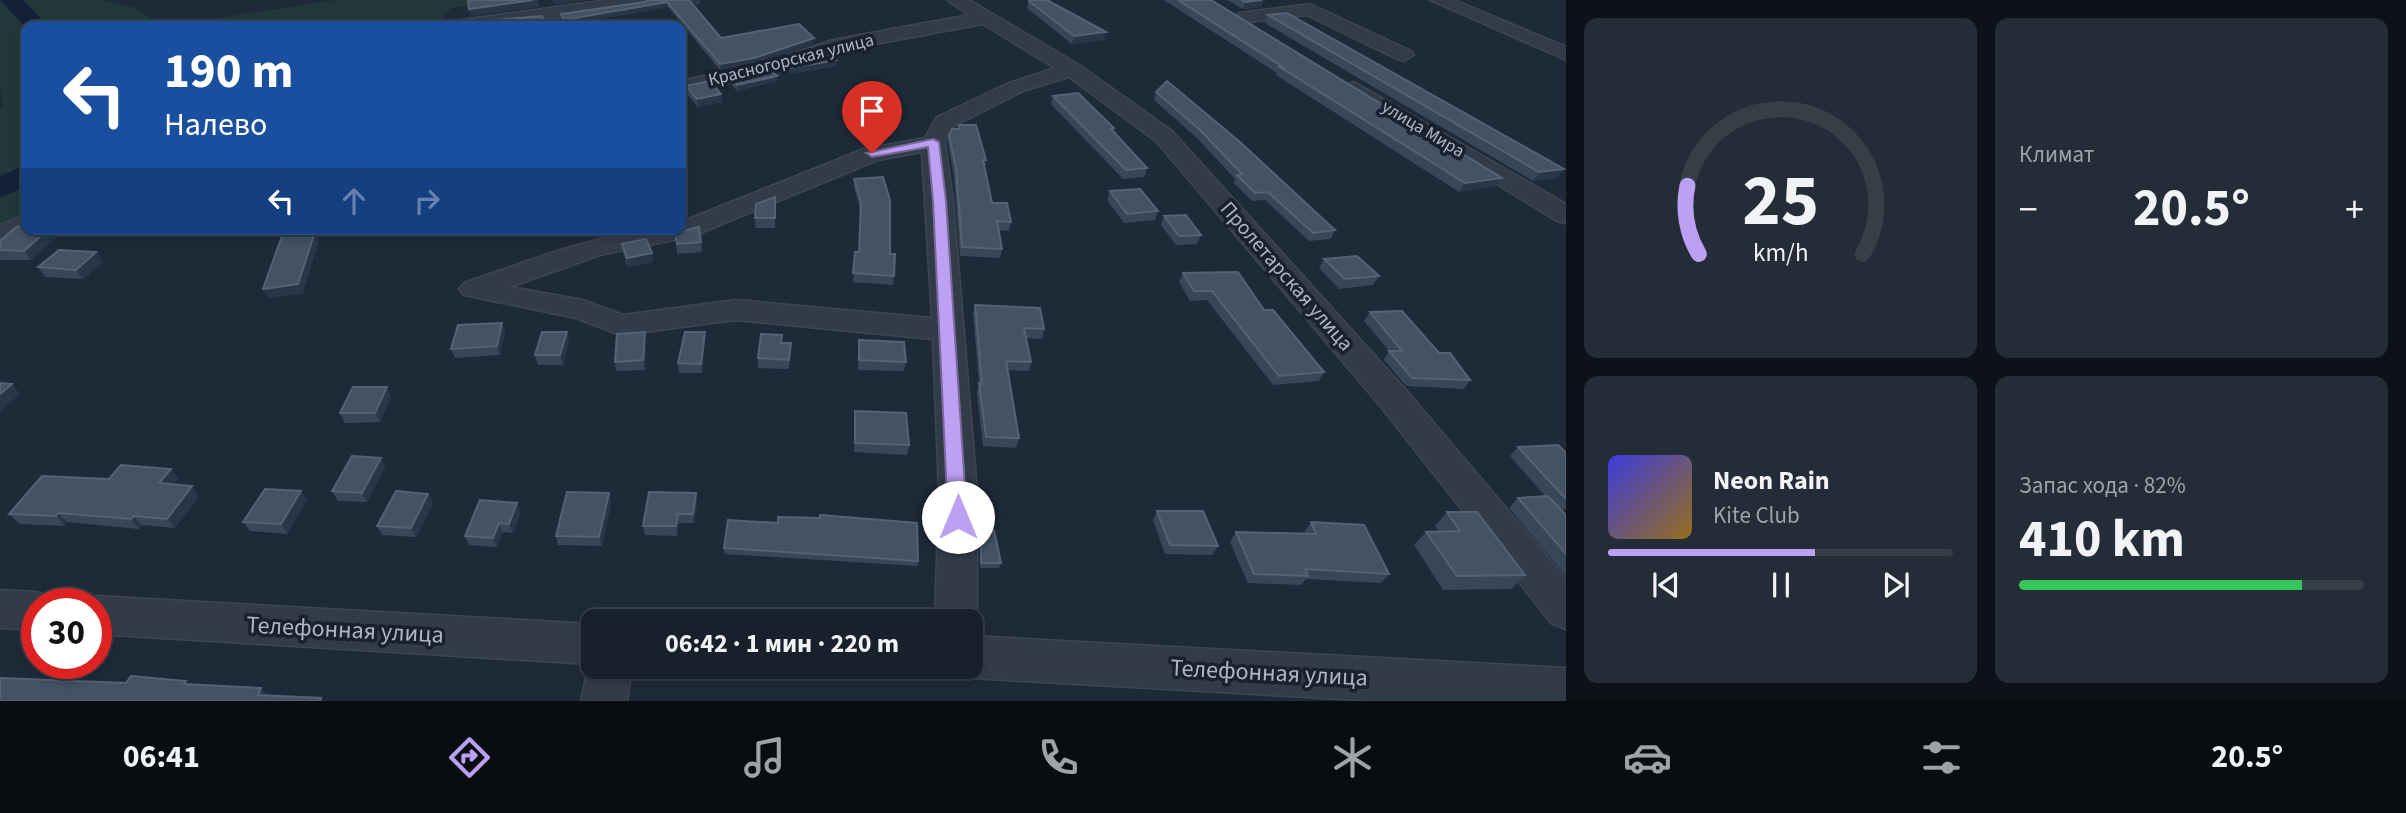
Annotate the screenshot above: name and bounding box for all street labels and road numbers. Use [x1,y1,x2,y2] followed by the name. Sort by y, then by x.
[706,27,876,93] street label: Красногорская улица
[1377,94,1469,164] street label: улица Мира
[1213,195,1361,357] street label: Пролетарская улица
[245,607,445,653] street label: Телефонная улица
[1169,650,1369,696] street label: Телефонная улица

